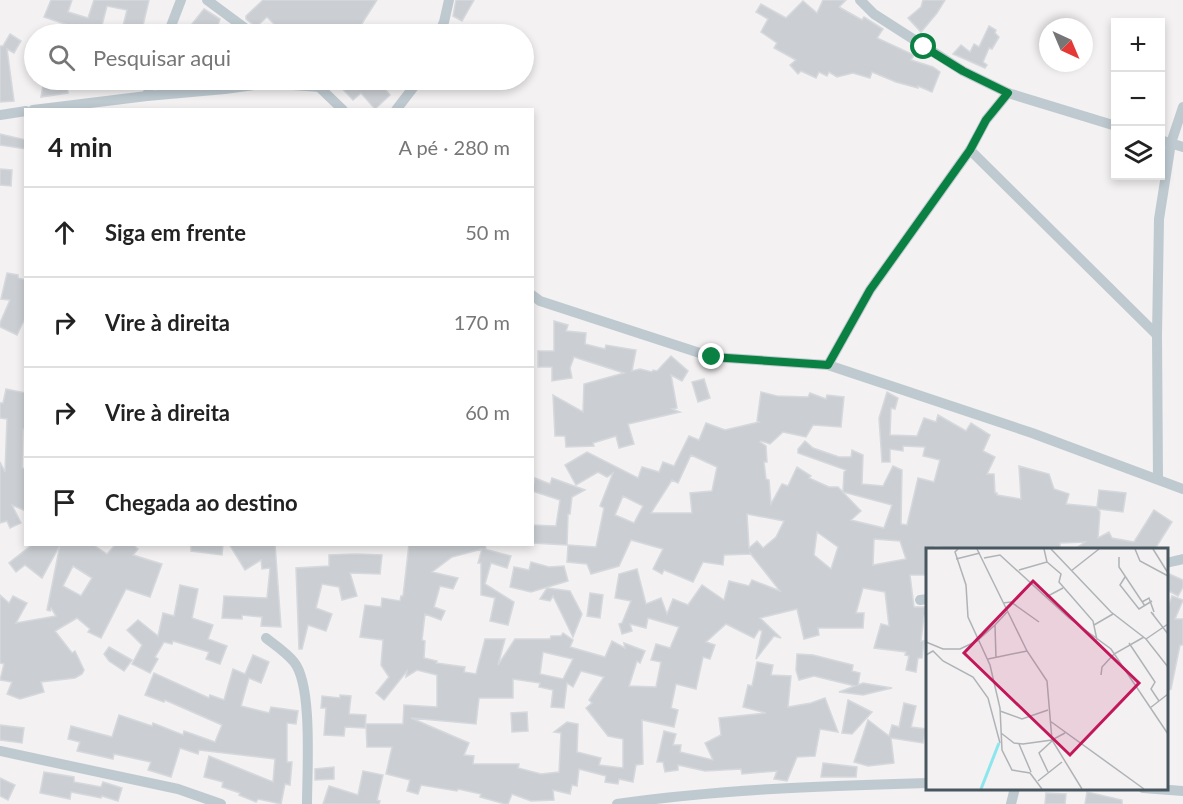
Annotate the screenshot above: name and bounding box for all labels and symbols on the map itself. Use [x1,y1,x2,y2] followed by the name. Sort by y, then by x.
[1039,18,1093,72] north arrow
[910,33,936,59] route start
[698,343,724,369] route end
[926,548,1168,789] inset map

